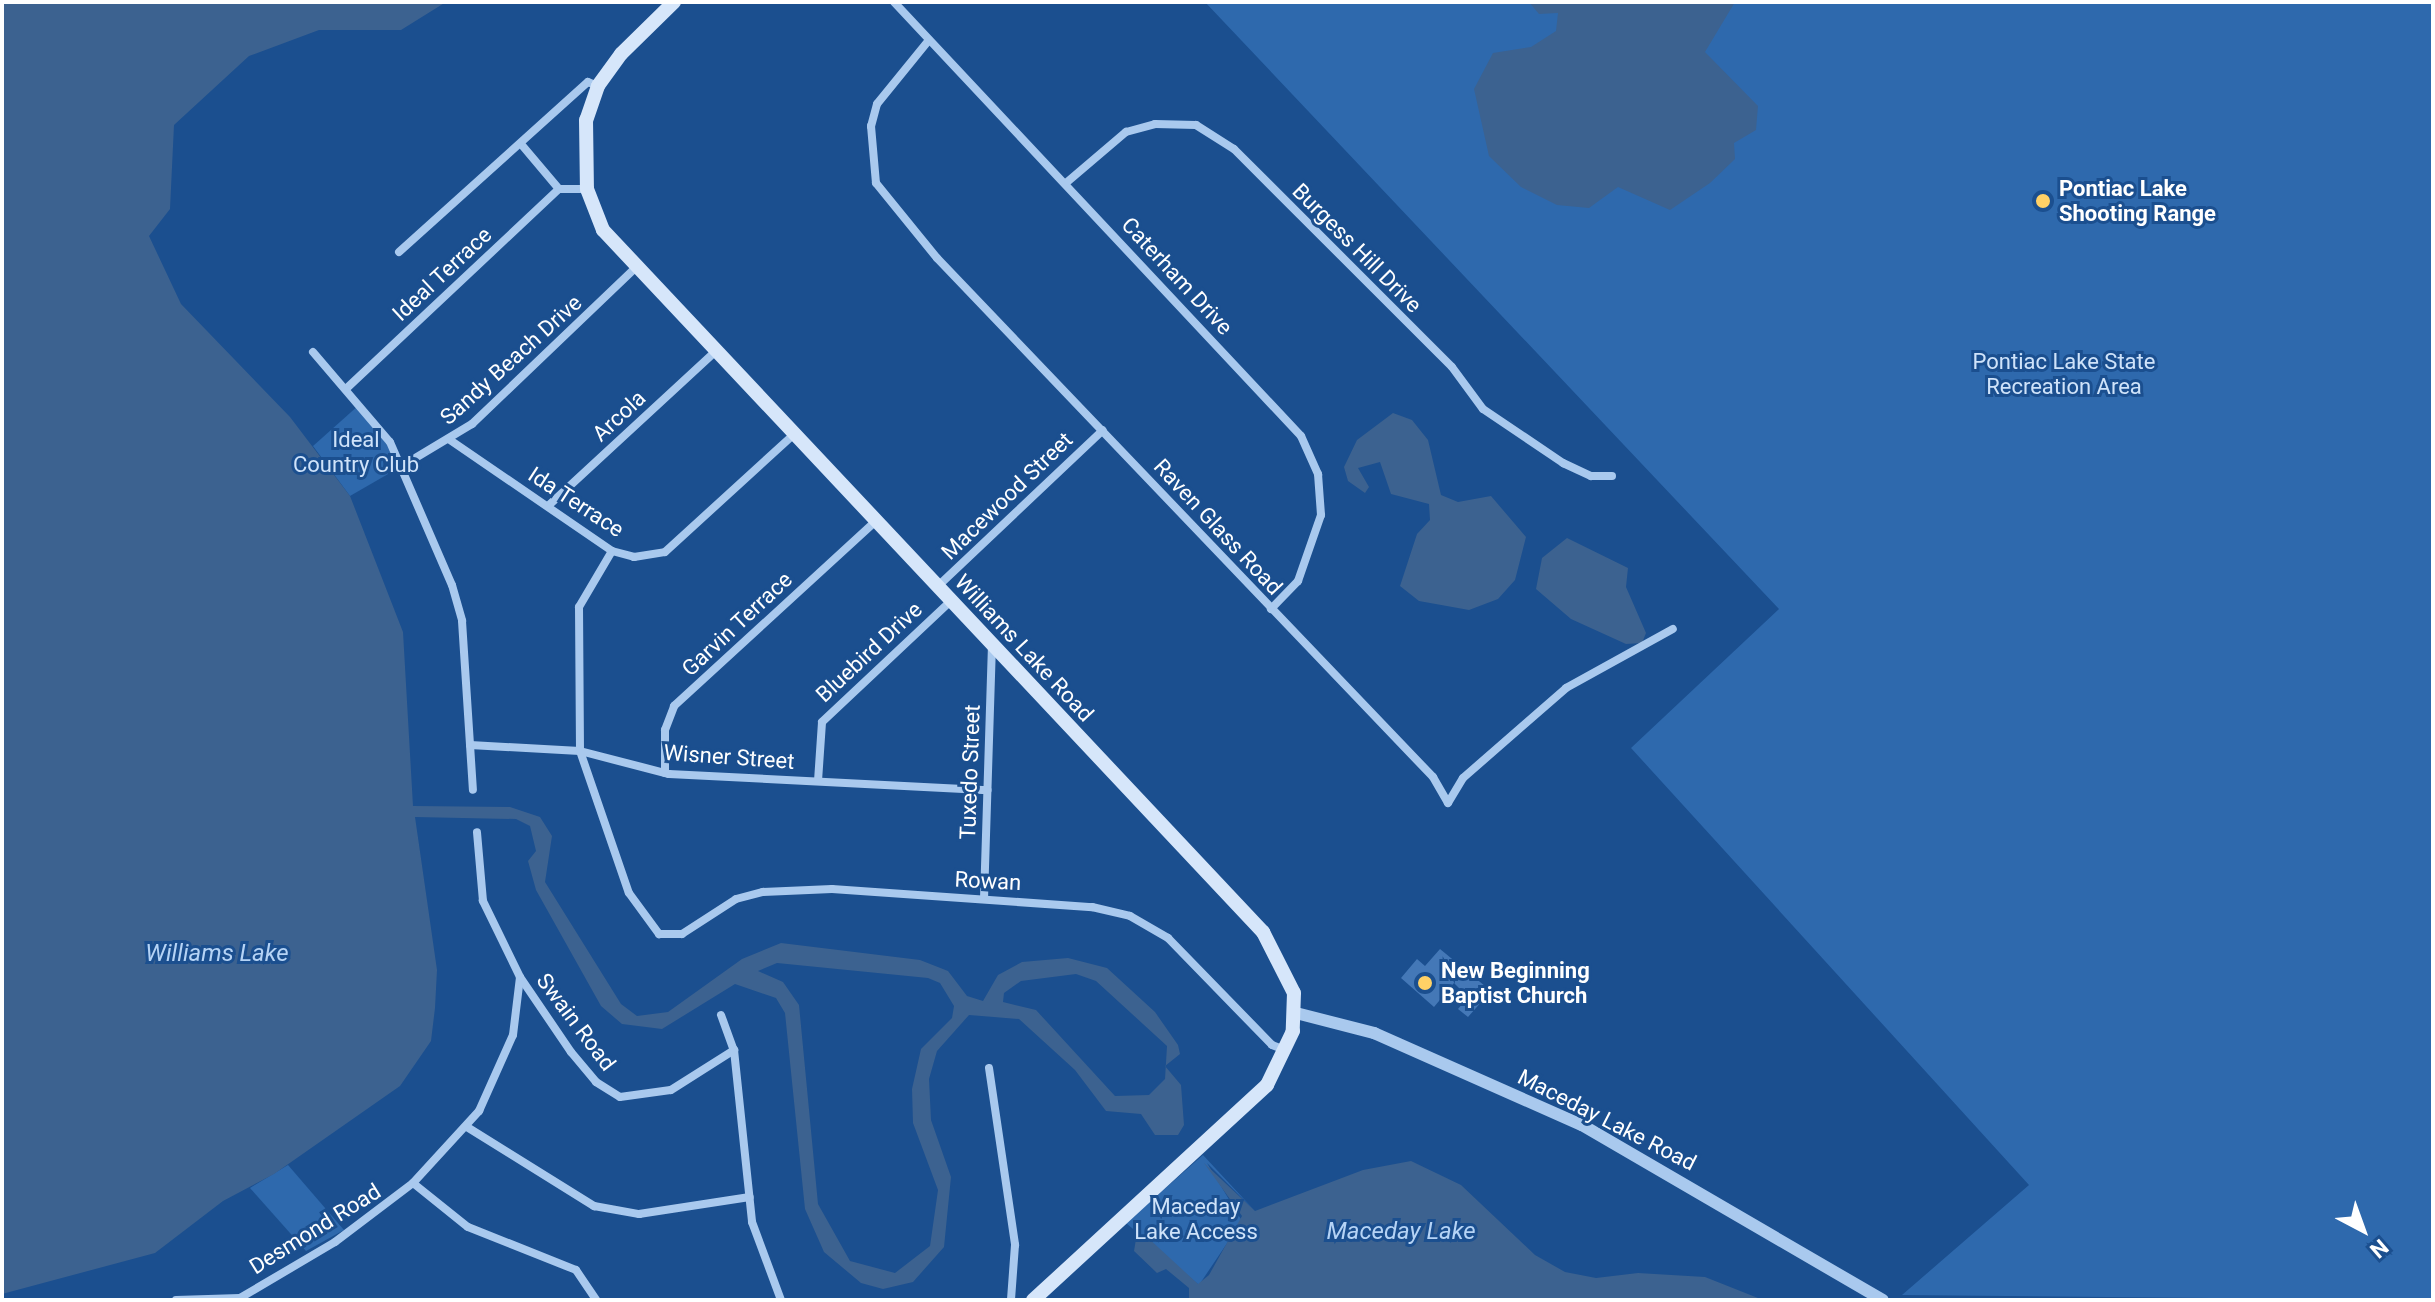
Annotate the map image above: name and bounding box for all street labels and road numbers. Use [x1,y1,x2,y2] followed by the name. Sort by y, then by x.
[1287,178,1427,318] street label: Burgess Hill Drive
[1116,212,1238,340] street label: Caterham Drive
[387,221,497,327] street label: Ideal Terrace
[435,290,587,430] street label: Sandy Beach Drive
[587,385,651,447] street label: Arcola
[936,427,1078,565] street label: Macewood Street
[1148,454,1288,600] street label: Raven Glass Road
[523,461,629,543] street label: Ida Terrace
[676,566,798,682] street label: Garvin Terrace
[949,569,1099,727] street label: Williams Lake Road
[811,596,927,708] street label: Bluebird Drive
[954,704,986,840] street label: Tuxedo Street
[663,739,795,775] street label: Wisner Street
[954,866,1022,896] street label: Rowan
[531,968,621,1076] street label: Swain Road
[1513,1064,1701,1176] street label: Maceday Lake Road
[244,1178,386,1280] street label: Desmond Road

